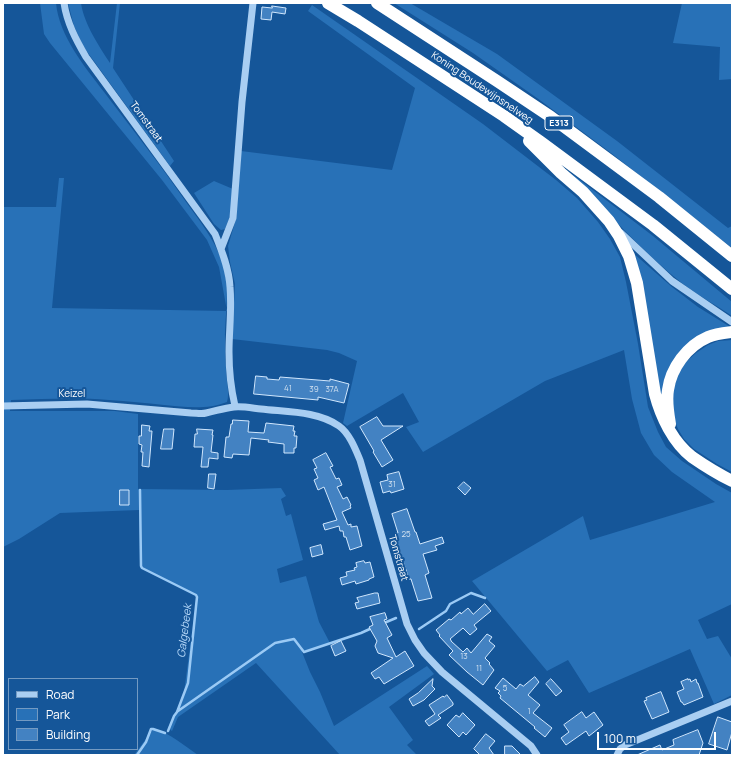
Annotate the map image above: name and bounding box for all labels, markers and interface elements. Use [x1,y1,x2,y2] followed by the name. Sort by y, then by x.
[429,49,535,127] street label: Koning Boudewijnsnelweg
[127,99,165,145] street label: Tomstraat
[545,116,573,130] road number: E313
[284,384,292,394] house number: 41
[309,385,319,395] house number: 39
[325,385,339,395] house number: 37A
[59,388,85,400] street label: Keizel
[388,480,396,490] house number: 31
[401,530,411,540] house number: 25
[386,534,410,582] street label: Tomstraat
[175,603,195,659] water label: Galgebeek
[460,652,468,662] house number: 13
[476,664,482,674] house number: 11
[8,678,138,750] legend
[503,684,507,694] house number: 5
[46,686,74,703] text: Road
[46,706,70,723] text: Park
[527,707,531,717] house number: 1
[599,724,718,750] scale bar
[46,726,90,743] text: Building
[604,730,636,747] text: 100 m

